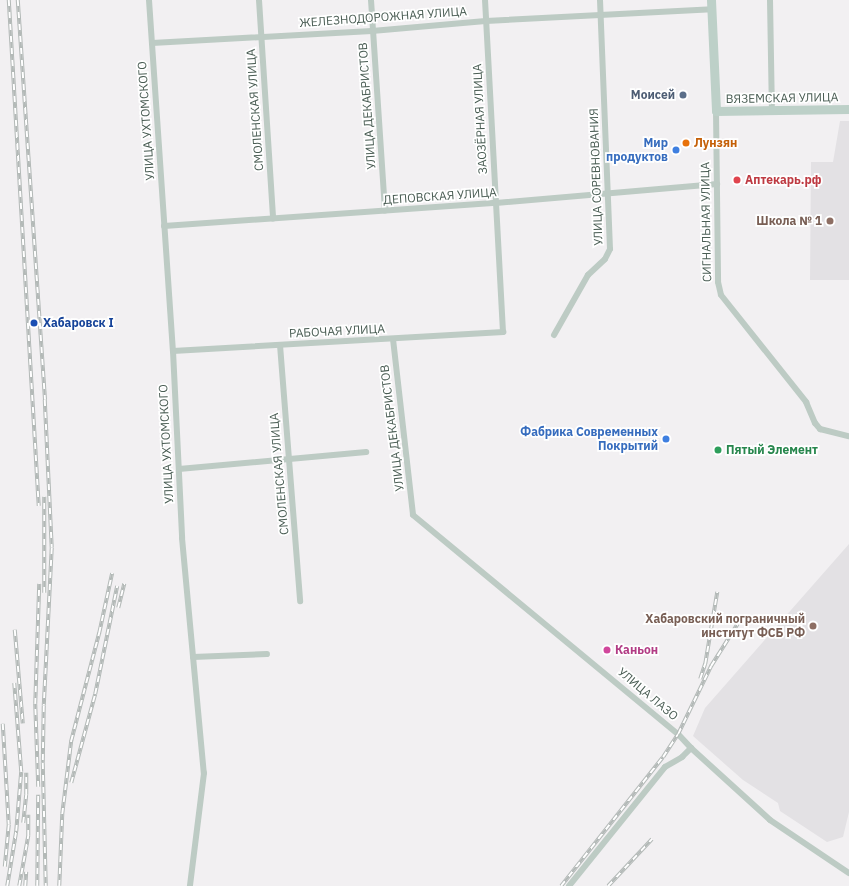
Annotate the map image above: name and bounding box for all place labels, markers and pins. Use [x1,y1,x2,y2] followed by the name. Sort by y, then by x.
[631,88,675,102] place label: Моисей
[678,90,688,100] marker: Моисей
[606,136,668,164] place label: Мир продуктов
[694,136,737,150] place label: Лунзян
[681,138,691,148] marker: Лунзян
[671,145,681,155] marker: Мир продуктов
[745,173,821,187] place label: Аптекарь.рф
[732,175,742,185] marker: Аптекарь.рф
[756,214,822,228] place label: Школа № 1
[825,216,835,226] marker: Школа № 1
[43,316,114,330] place label: Хабаровск I
[28,317,40,329] marker: Хабаровск I
[520,425,658,453] place label: Фабрика Современных Покрытий
[661,434,671,444] marker: Фабрика Современных Покрытий
[726,443,818,457] place label: Пятый Элемент
[713,445,723,455] marker: Пятый Элемент
[645,612,805,640] place label: Хабаровский пограничный институт ФСБ РФ
[808,621,818,631] marker: Хабаровский пограничный институт ФСБ РФ
[615,643,658,657] place label: Каньон
[602,645,612,655] marker: Каньон

